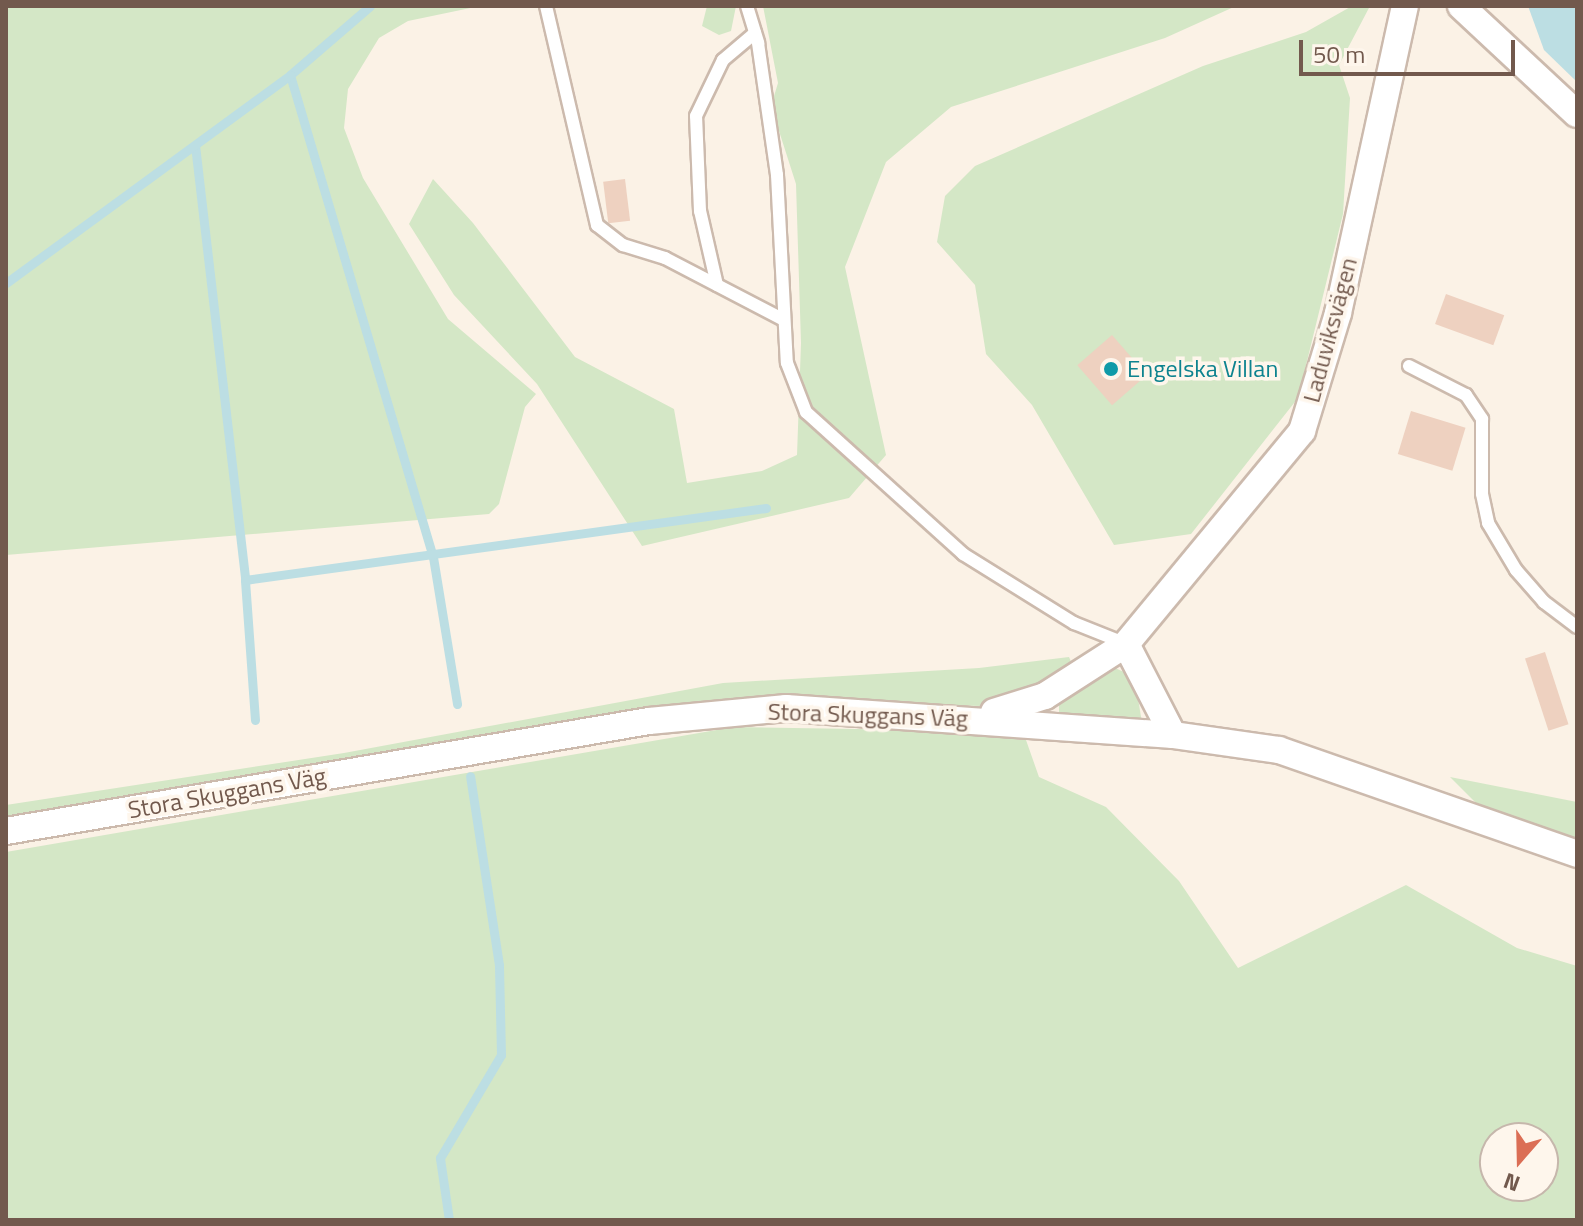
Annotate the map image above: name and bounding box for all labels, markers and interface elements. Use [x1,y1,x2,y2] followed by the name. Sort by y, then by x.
[1303,24,1519,74] scale bar
[1313,36,1365,72] text: 50 m
[1297,254,1363,406] street label: Laduviksvägen
[1127,355,1278,383] place label: Engelska Villan
[1102,360,1120,378] marker: Engelska Villan
[767,697,969,733] street label: Stora Skuggans Väg
[126,761,328,825] street label: Stora Skuggans Väg
[1479,1122,1559,1202] north arrow
[1498,1164,1524,1201] text: N

